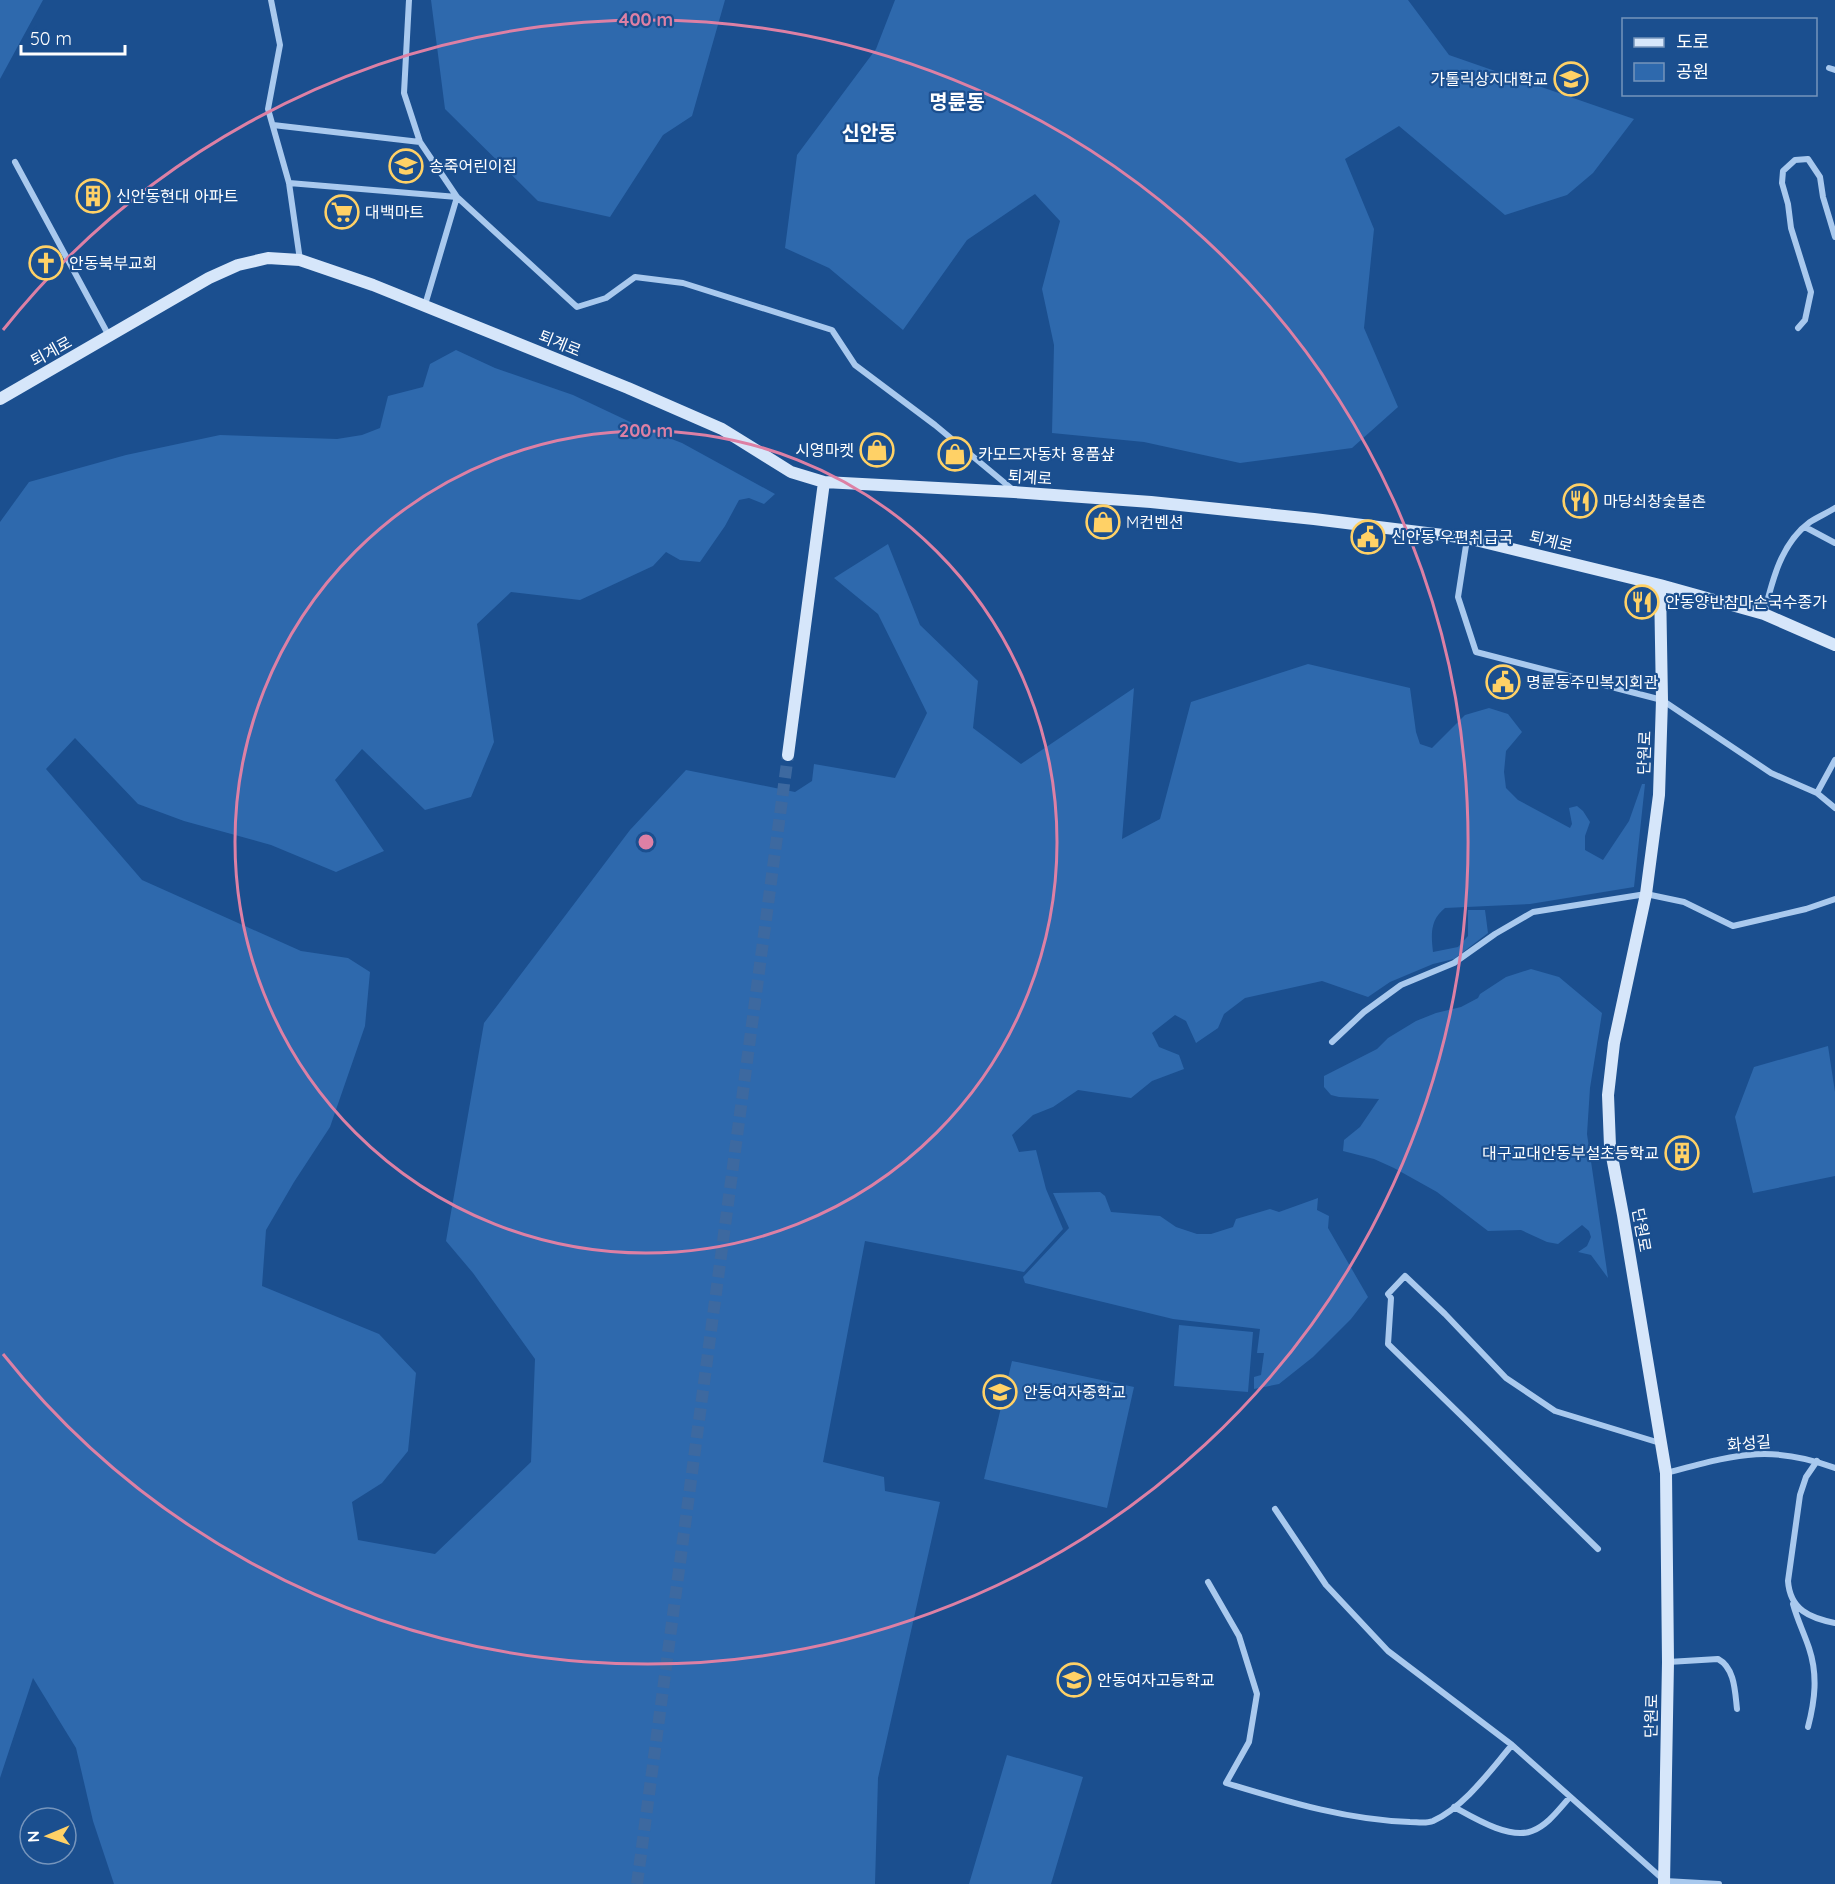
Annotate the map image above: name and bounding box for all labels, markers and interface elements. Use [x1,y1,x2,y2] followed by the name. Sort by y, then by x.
[619,8,673,31] text: 400 m
[21,18,124,56] scale bar
[1622,18,1817,96] legend
[30,27,72,50] text: 50 m
[1676,30,1709,53] text: 도로
[1676,60,1709,83] text: 공원
[1553,61,1589,97] school or university icon: 가톨릭상지대학교
[1430,69,1548,89] place label: 가톨릭상지대학교
[929,89,985,114] district label: 명륜동
[841,120,897,145] district label: 신안동
[388,148,424,184] school or university icon: 송죽어린이집
[429,156,517,176] place label: 송죽어린이집
[75,178,111,214] building icon: 신안동현대 아파트
[116,186,238,206] place label: 신안동현대 아파트
[324,194,360,230] supermarket icon: 대백마트
[365,202,424,222] place label: 대백마트
[28,245,64,281] church icon: 안동북부교회
[69,253,157,273] place label: 안동북부교회
[536,325,584,361] street label: 퇴계로
[27,331,75,370] street label: 퇴계로
[619,419,673,442] text: 200 m
[859,432,895,468] shop icon: 시영마켓
[937,436,973,472] shop icon: 카모드자동차 용품샾
[795,440,854,460] place label: 시영마켓
[978,444,1115,464] place label: 카모드자동차 용품샾
[1007,465,1053,489] street label: 퇴계로
[1562,483,1598,519] restaurant icon: 마당쇠창숯불촌
[1603,491,1706,511] place label: 마당쇠창숯불촌
[1085,504,1121,540] shop icon: M컨벤션
[1126,512,1183,532] place label: M컨벤션
[1350,519,1386,555] public building icon: 신안동 우편취급국
[1527,526,1575,556] street label: 퇴계로
[1391,527,1513,547] place label: 신안동 우편취급국
[1624,584,1660,620] restaurant icon: 안동양반참마손국수종가
[1665,592,1827,612] place label: 안동양반참마손국수종가
[1485,664,1521,700] public building icon: 명륜동주민복지회관
[1526,672,1659,692] place label: 명륜동주민복지회관
[1633,730,1655,775] street label: 단원로
[636,832,656,852] centre of rings
[1664,1135,1700,1171] building icon: 대구교대안동부설초등학교
[1482,1143,1659,1163] place label: 대구교대안동부설초등학교
[1628,1207,1656,1254] street label: 단원로
[982,1374,1018,1410] school or university icon: 안동여자중학교
[1023,1382,1126,1402] place label: 안동여자중학교
[1726,1431,1772,1455] street label: 화성길
[1056,1662,1092,1698] school or university icon: 안동여자고등학교
[1097,1670,1215,1690] place label: 안동여자고등학교
[1641,1693,1661,1738] street label: 단원로
[18,1806,78,1866] north arrow
[23,1830,43,1843] text: N

